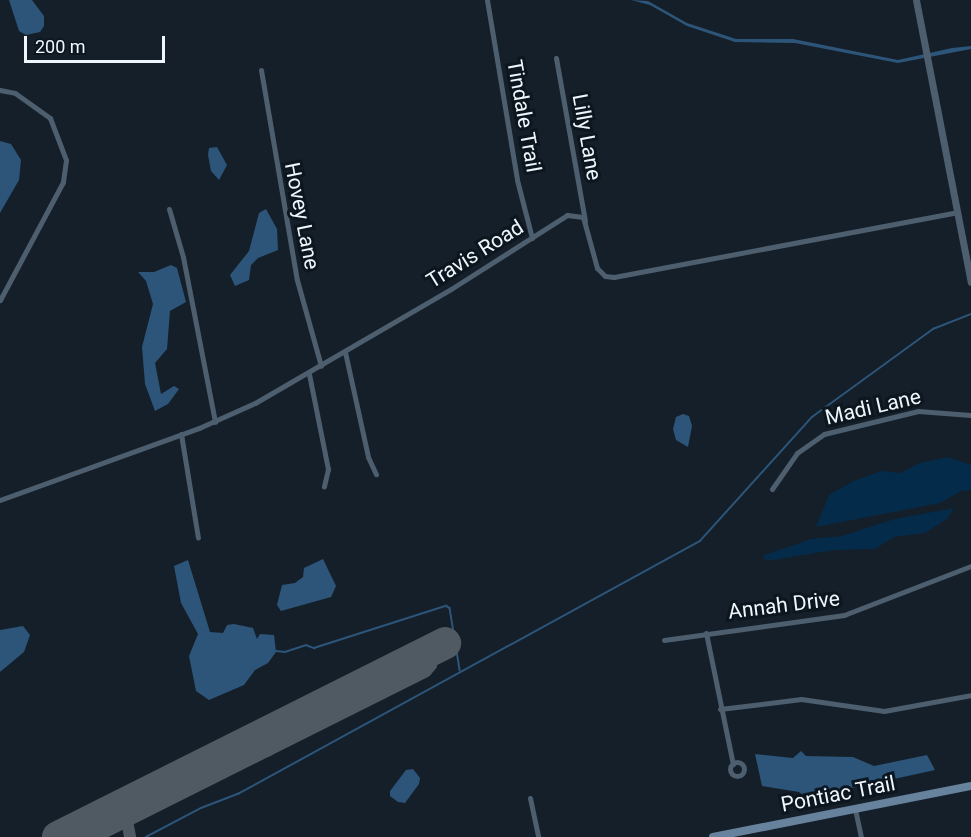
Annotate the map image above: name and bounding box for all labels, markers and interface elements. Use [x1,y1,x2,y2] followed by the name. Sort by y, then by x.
[27,24,168,62] scale bar
[35,36,86,57] text: 200 m
[502,58,546,174] street label: Tindale Trail
[567,92,607,182] street label: Lilly Lane
[279,160,325,272] street label: Hovey Lane
[422,214,528,294] street label: Travis Road
[823,384,923,430] street label: Madi Lane
[727,586,841,624] street label: Annah Drive
[778,771,898,817] street label: Pontiac Trail

